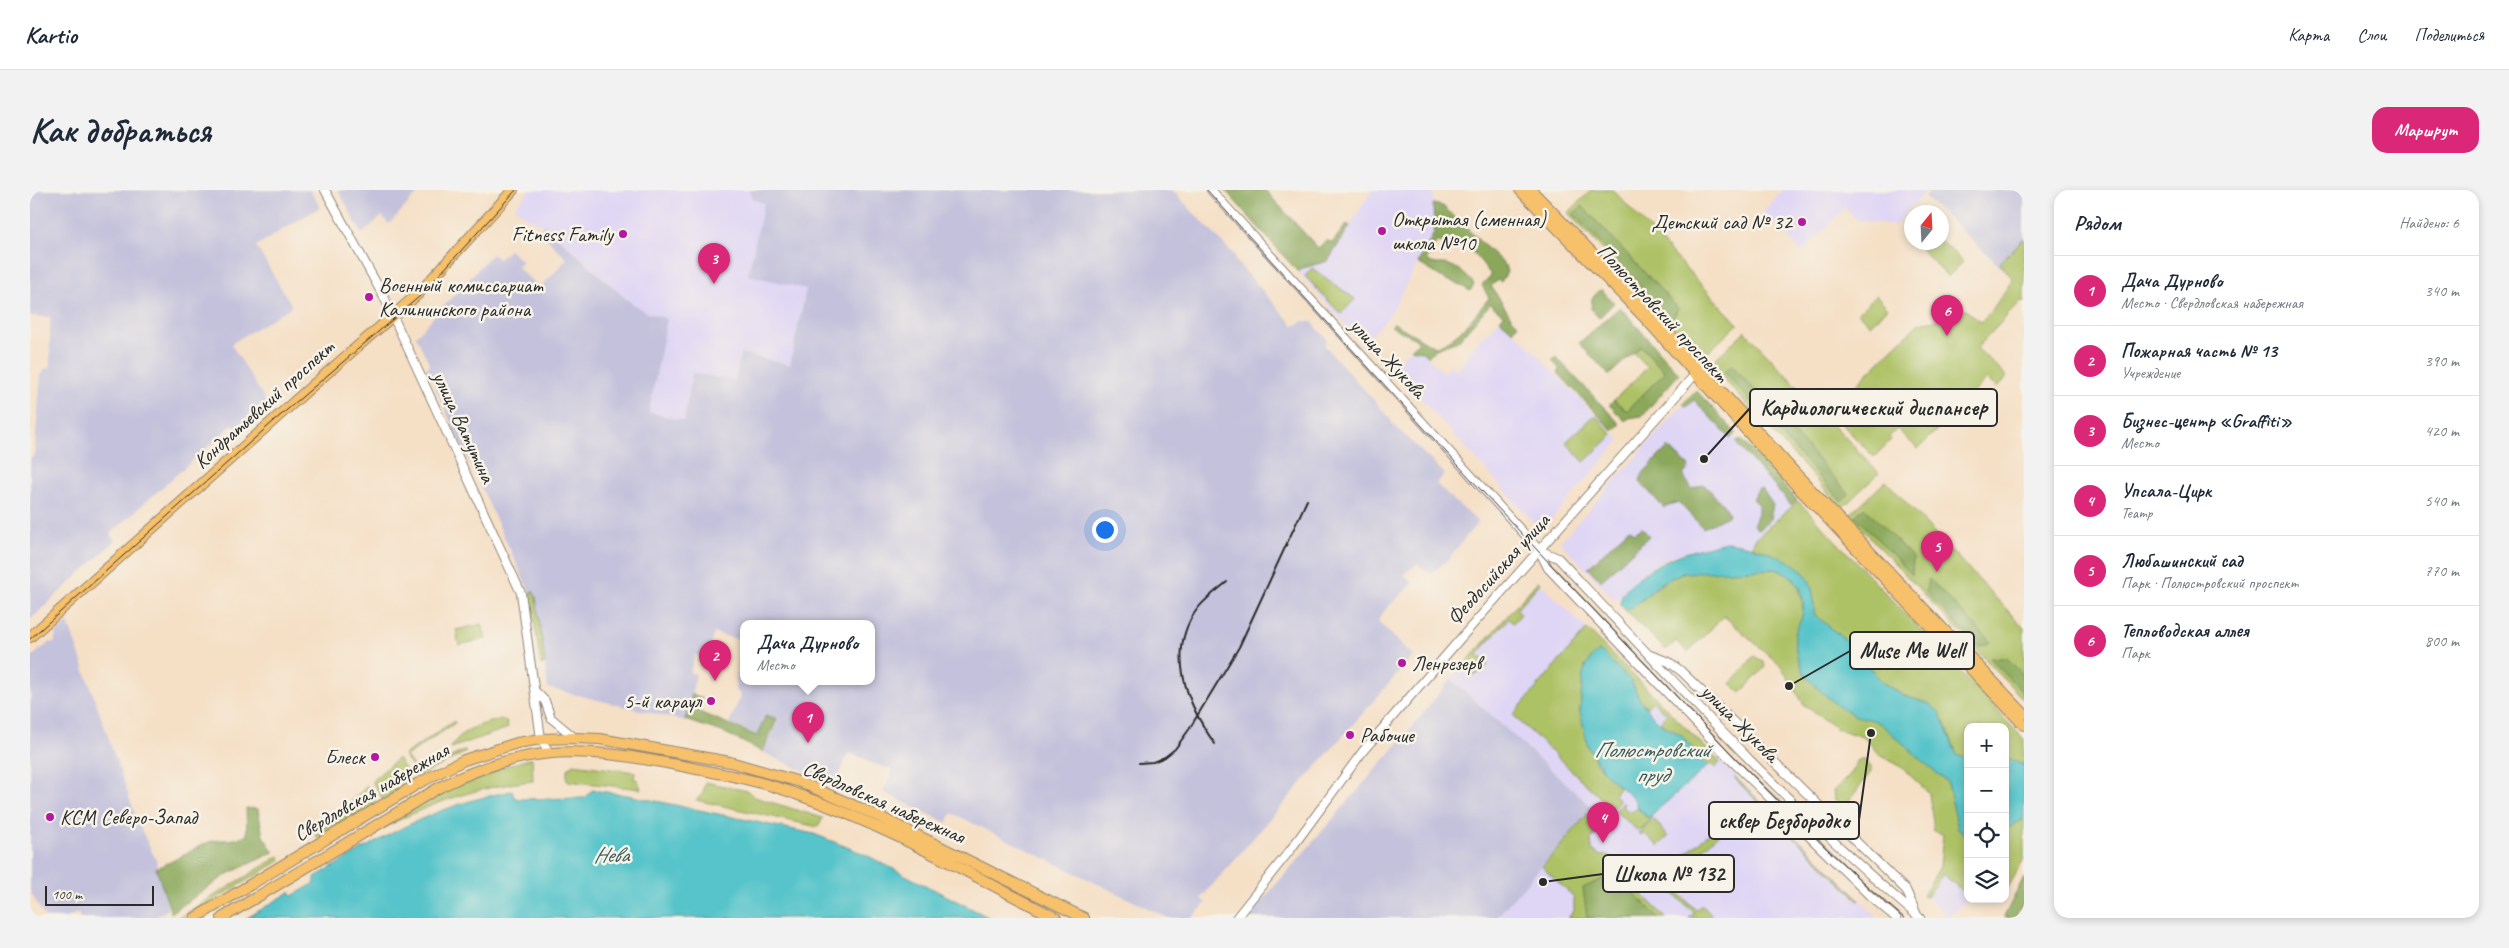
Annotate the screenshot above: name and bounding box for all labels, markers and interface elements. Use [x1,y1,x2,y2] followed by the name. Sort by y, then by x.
[25,20,77,50] text: Kartio
[2288,24,2329,46] text: Карта
[2357,24,2386,46] text: Слои
[2414,24,2484,46] text: Поделиться
[2372,107,2479,153] button: Маршрут
[30,108,211,153] text: Как добраться
[1904,205,1949,250] north arrow
[1392,206,1547,256] place label: Открытая (сменная) школа №10
[1651,209,1794,235] place label: Детский сад № 32
[2074,210,2121,236] text: Рядом
[2399,213,2459,233] text: Найдено: 6
[1796,216,1808,228] marker: Детский сад № 32
[512,221,615,247] place label: Fitness Family
[1376,225,1388,237] marker: Открытая (сменная) школа №10
[617,228,629,240] marker: Fitness Family
[1592,238,1735,389] street label: Полюстровский проспект
[698,243,730,284] pin: 3
[2121,269,2223,293] text: Дача Дурново
[379,272,544,322] place label: Военный комиссариат Калининского района
[2086,281,2094,301] text: 1
[2425,281,2459,301] text: 340 m
[363,291,375,303] marker: Военный комиссариат Калининского района
[2121,293,2303,313] text: Место · Свердловская набережная
[1931,295,1963,336] pin: 6
[1343,311,1433,405] street label: улица Жукова
[188,333,341,474] street label: Кондратьевский проспект
[2121,339,2277,363] text: Пожарная часть № 13
[2086,351,2094,371] text: 2
[2425,351,2459,371] text: 390 m
[2121,363,2180,383] text: Учреждение
[426,365,502,489] street label: улица Ватутина
[1750,389,1997,426] callout: Кардиологический диспансер
[1760,394,1989,422] text: Кардиологический диспансер
[2121,409,2292,433] text: Бизнес-центр «Graffiti»
[2086,421,2094,441] text: 3
[2425,421,2459,441] text: 420 m
[2121,433,2159,453] text: Место
[2121,479,2211,503] text: Упсала-Цирк
[2086,491,2094,511] text: 4
[2425,491,2459,511] text: 540 m
[2121,503,2152,523] text: Театр
[1441,507,1556,630] street label: Феодосийская улица
[1092,517,1118,543] your location
[1921,531,1953,572] pin: 5
[2121,549,2243,573] text: Любашинский сад
[2087,561,2093,581] text: 5
[2425,561,2459,581] text: 770 m
[2121,573,2298,593] text: Парк · Полюстровский проспект
[2121,619,2249,643] text: Тепловодская аллея
[740,620,875,685] popup
[757,631,858,655] text: Дача Дурново
[2086,631,2094,651] text: 6
[2425,631,2459,651] text: 800 m
[1850,632,1974,669] callout: Muse Me Well
[1860,637,1968,665] text: Muse Me Well
[699,640,731,681] pin: 2
[2121,643,2150,663] text: Парк
[1412,650,1485,676] place label: Ленрезерв
[757,655,795,675] text: Место
[1396,657,1408,669] marker: Ленрезерв
[1694,677,1786,769] street label: улица Жукова
[624,688,703,714] place label: 5-й караул
[705,695,717,707] marker: 5-й караул
[792,702,824,743] pin: 1
[1360,722,1416,748] place label: Рабочие
[1964,723,2009,903] map controls
[1964,723,2009,768] button: +
[1344,729,1356,741] marker: Рабочие
[289,736,455,847] street label: Свердловская набережная
[1594,736,1715,789] water label: Полюстровский пруд
[325,744,366,770] place label: Блеск
[369,751,381,763] marker: Блеск
[799,755,971,850] street label: Свердловская набережная
[1964,768,2009,813] button: −
[1587,802,1619,843] pin: 4
[1709,802,1859,839] callout: сквер Безбородко
[60,804,199,830] place label: КСМ Северо-Запад
[1718,807,1852,836] text: сквер Безбородко
[44,811,56,823] marker: КСМ Северо-Запад
[1964,813,2009,858] button: locate
[593,841,631,869] water label: Нева
[1603,855,1734,892] callout: Школа № 132
[1964,858,2009,903] button: layers
[1614,860,1727,888] text: Школа № 132
[45,883,154,906] scale bar
[52,886,82,903] text: 100 m

